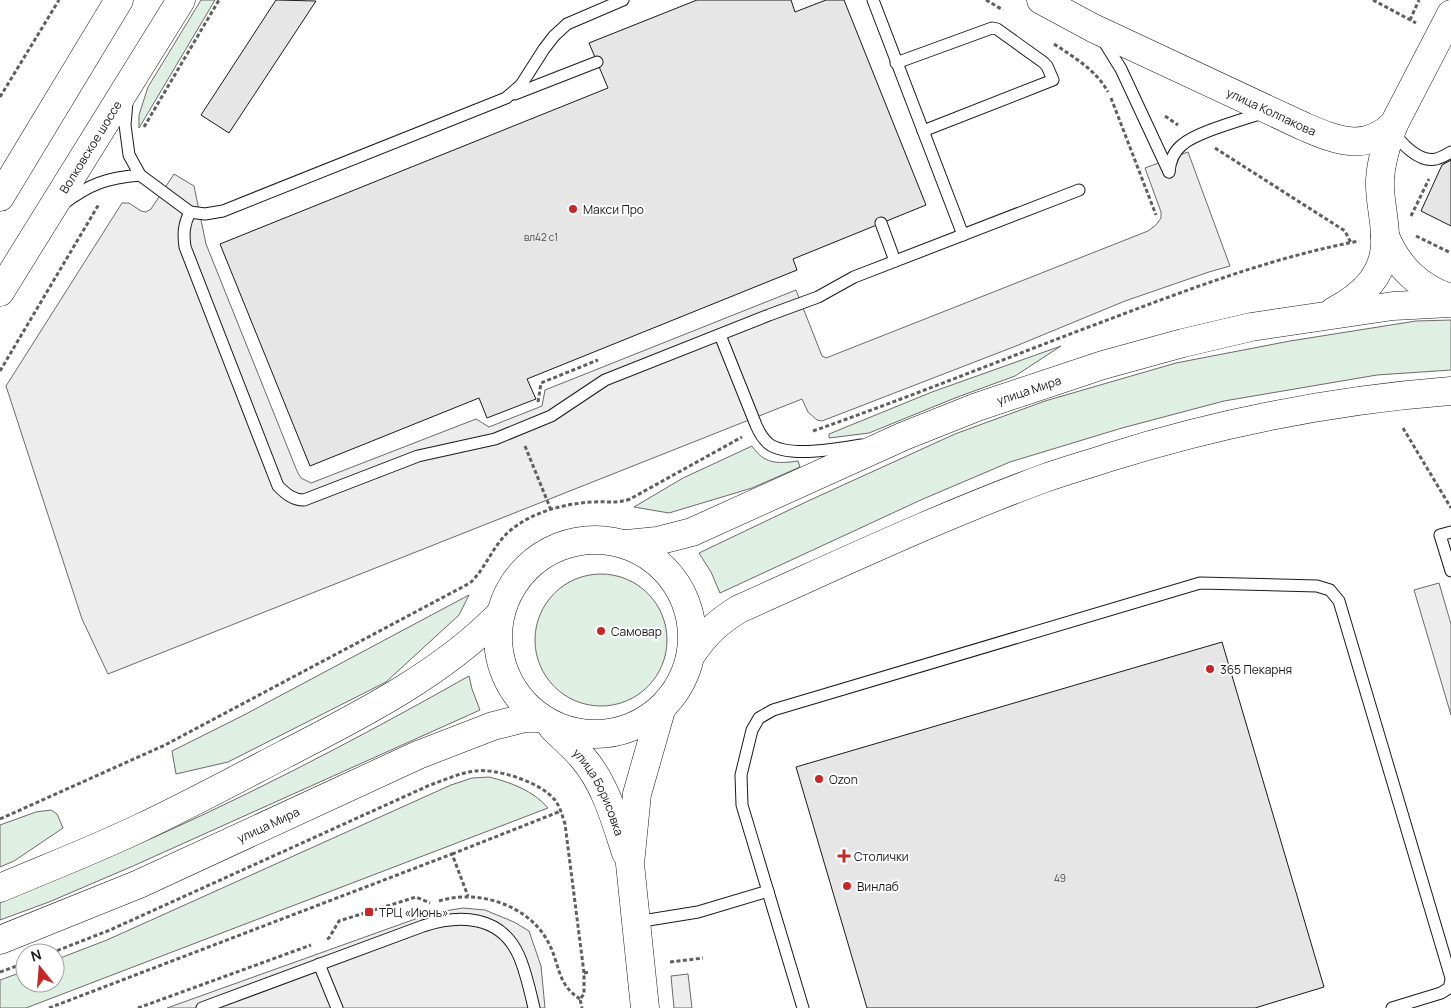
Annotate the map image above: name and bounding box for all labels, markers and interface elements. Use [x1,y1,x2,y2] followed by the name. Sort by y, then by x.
[1224,83,1319,139] street label: улица Колпакова
[55,97,125,196] street label: Волковское шоссе
[583,201,644,218] place label: Макси Про
[567,203,579,215] marker: Макси Про
[524,230,558,244] house number: вл42 с1
[994,371,1063,408] street label: улица Мира
[611,623,662,640] place label: Самовар
[595,625,607,637] marker: Самовар
[1220,661,1292,678] place label: 365 Пекарня
[1204,663,1216,675] marker: 365 Пекарня
[569,744,628,838] street label: улица Борисовка
[829,771,858,788] place label: Ozon
[813,773,825,785] marker: Ozon
[234,803,302,846] street label: улица Мира
[854,848,909,865] place label: Столички
[838,850,850,862] marker: Столички
[1054,871,1066,885] house number: 49
[857,878,899,895] place label: Винлаб
[841,880,853,892] marker: Винлаб
[379,904,448,921] place label: ТРЦ «Июнь»
[363,906,375,918] marker: ТРЦ «Июнь»
[15,943,65,993] north arrow
[28,945,44,966] text: N

